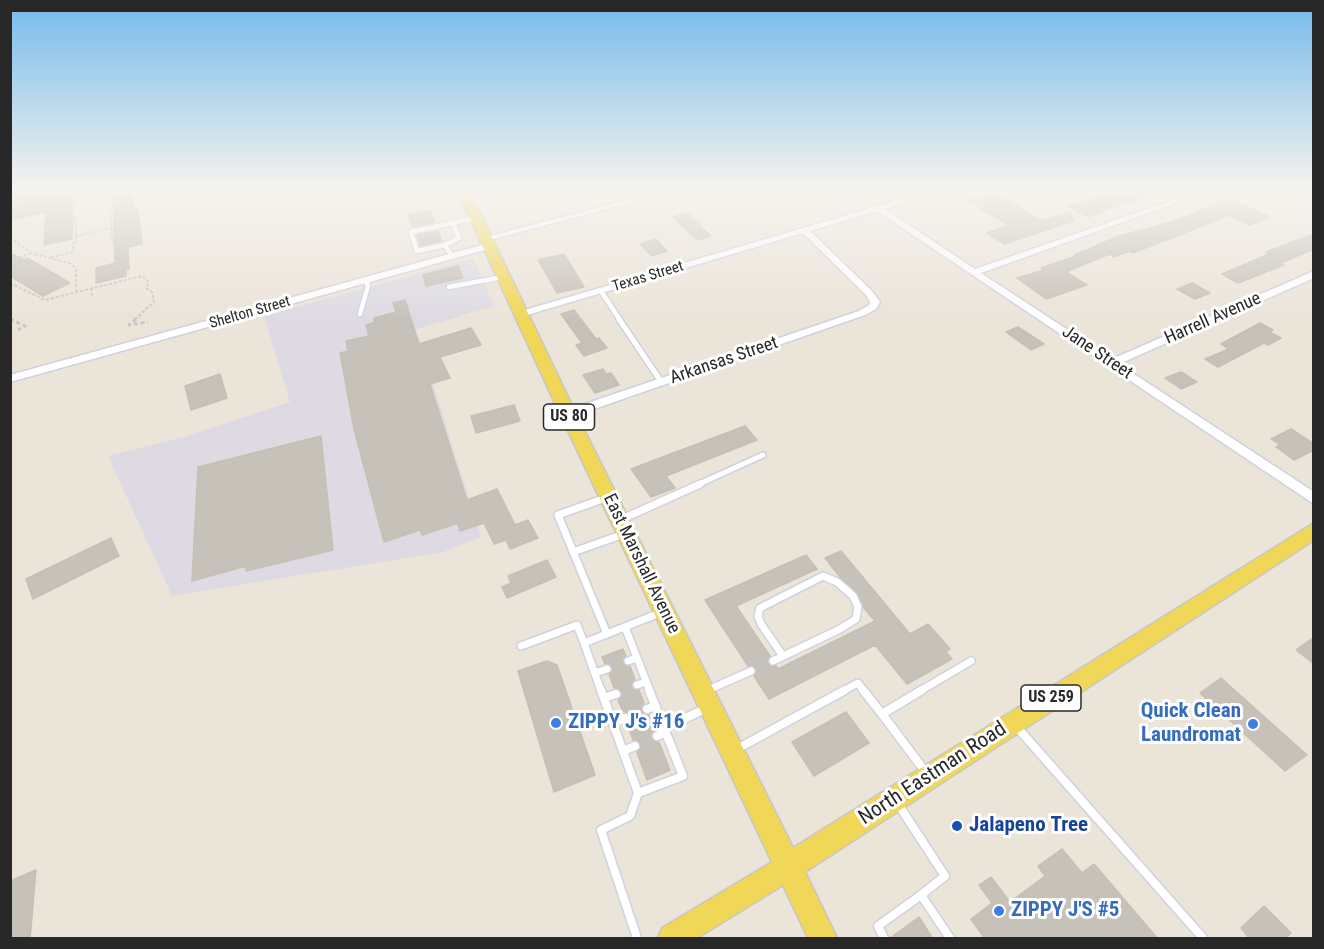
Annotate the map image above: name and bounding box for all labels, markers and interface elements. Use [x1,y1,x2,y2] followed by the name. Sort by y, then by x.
[610,258,686,296] street label: Texas Street
[1161,288,1265,350] street label: Harrell Avenue
[208,293,292,333] street label: Shelton Street
[1057,321,1137,385] street label: Jane Street
[667,332,781,390] street label: Arkansas Street
[544,404,594,430] road number: US 80
[598,491,684,637] street label: East Marshall Avenue
[1021,685,1081,711] road number: US 259
[1141,699,1241,749] place label: Quick Clean Laundromat
[568,710,684,736] place label: ZIPPY J's #16
[549,716,563,730] marker: ZIPPY J's #16
[854,717,1012,831] street label: North Eastman Road
[1246,717,1260,731] marker: Quick Clean Laundromat
[969,813,1088,839] place label: Jalapeno Tree
[950,819,964,833] marker: Jalapeno Tree
[1011,898,1119,924] place label: ZIPPY J'S #5
[992,904,1006,918] marker: ZIPPY J'S #5

